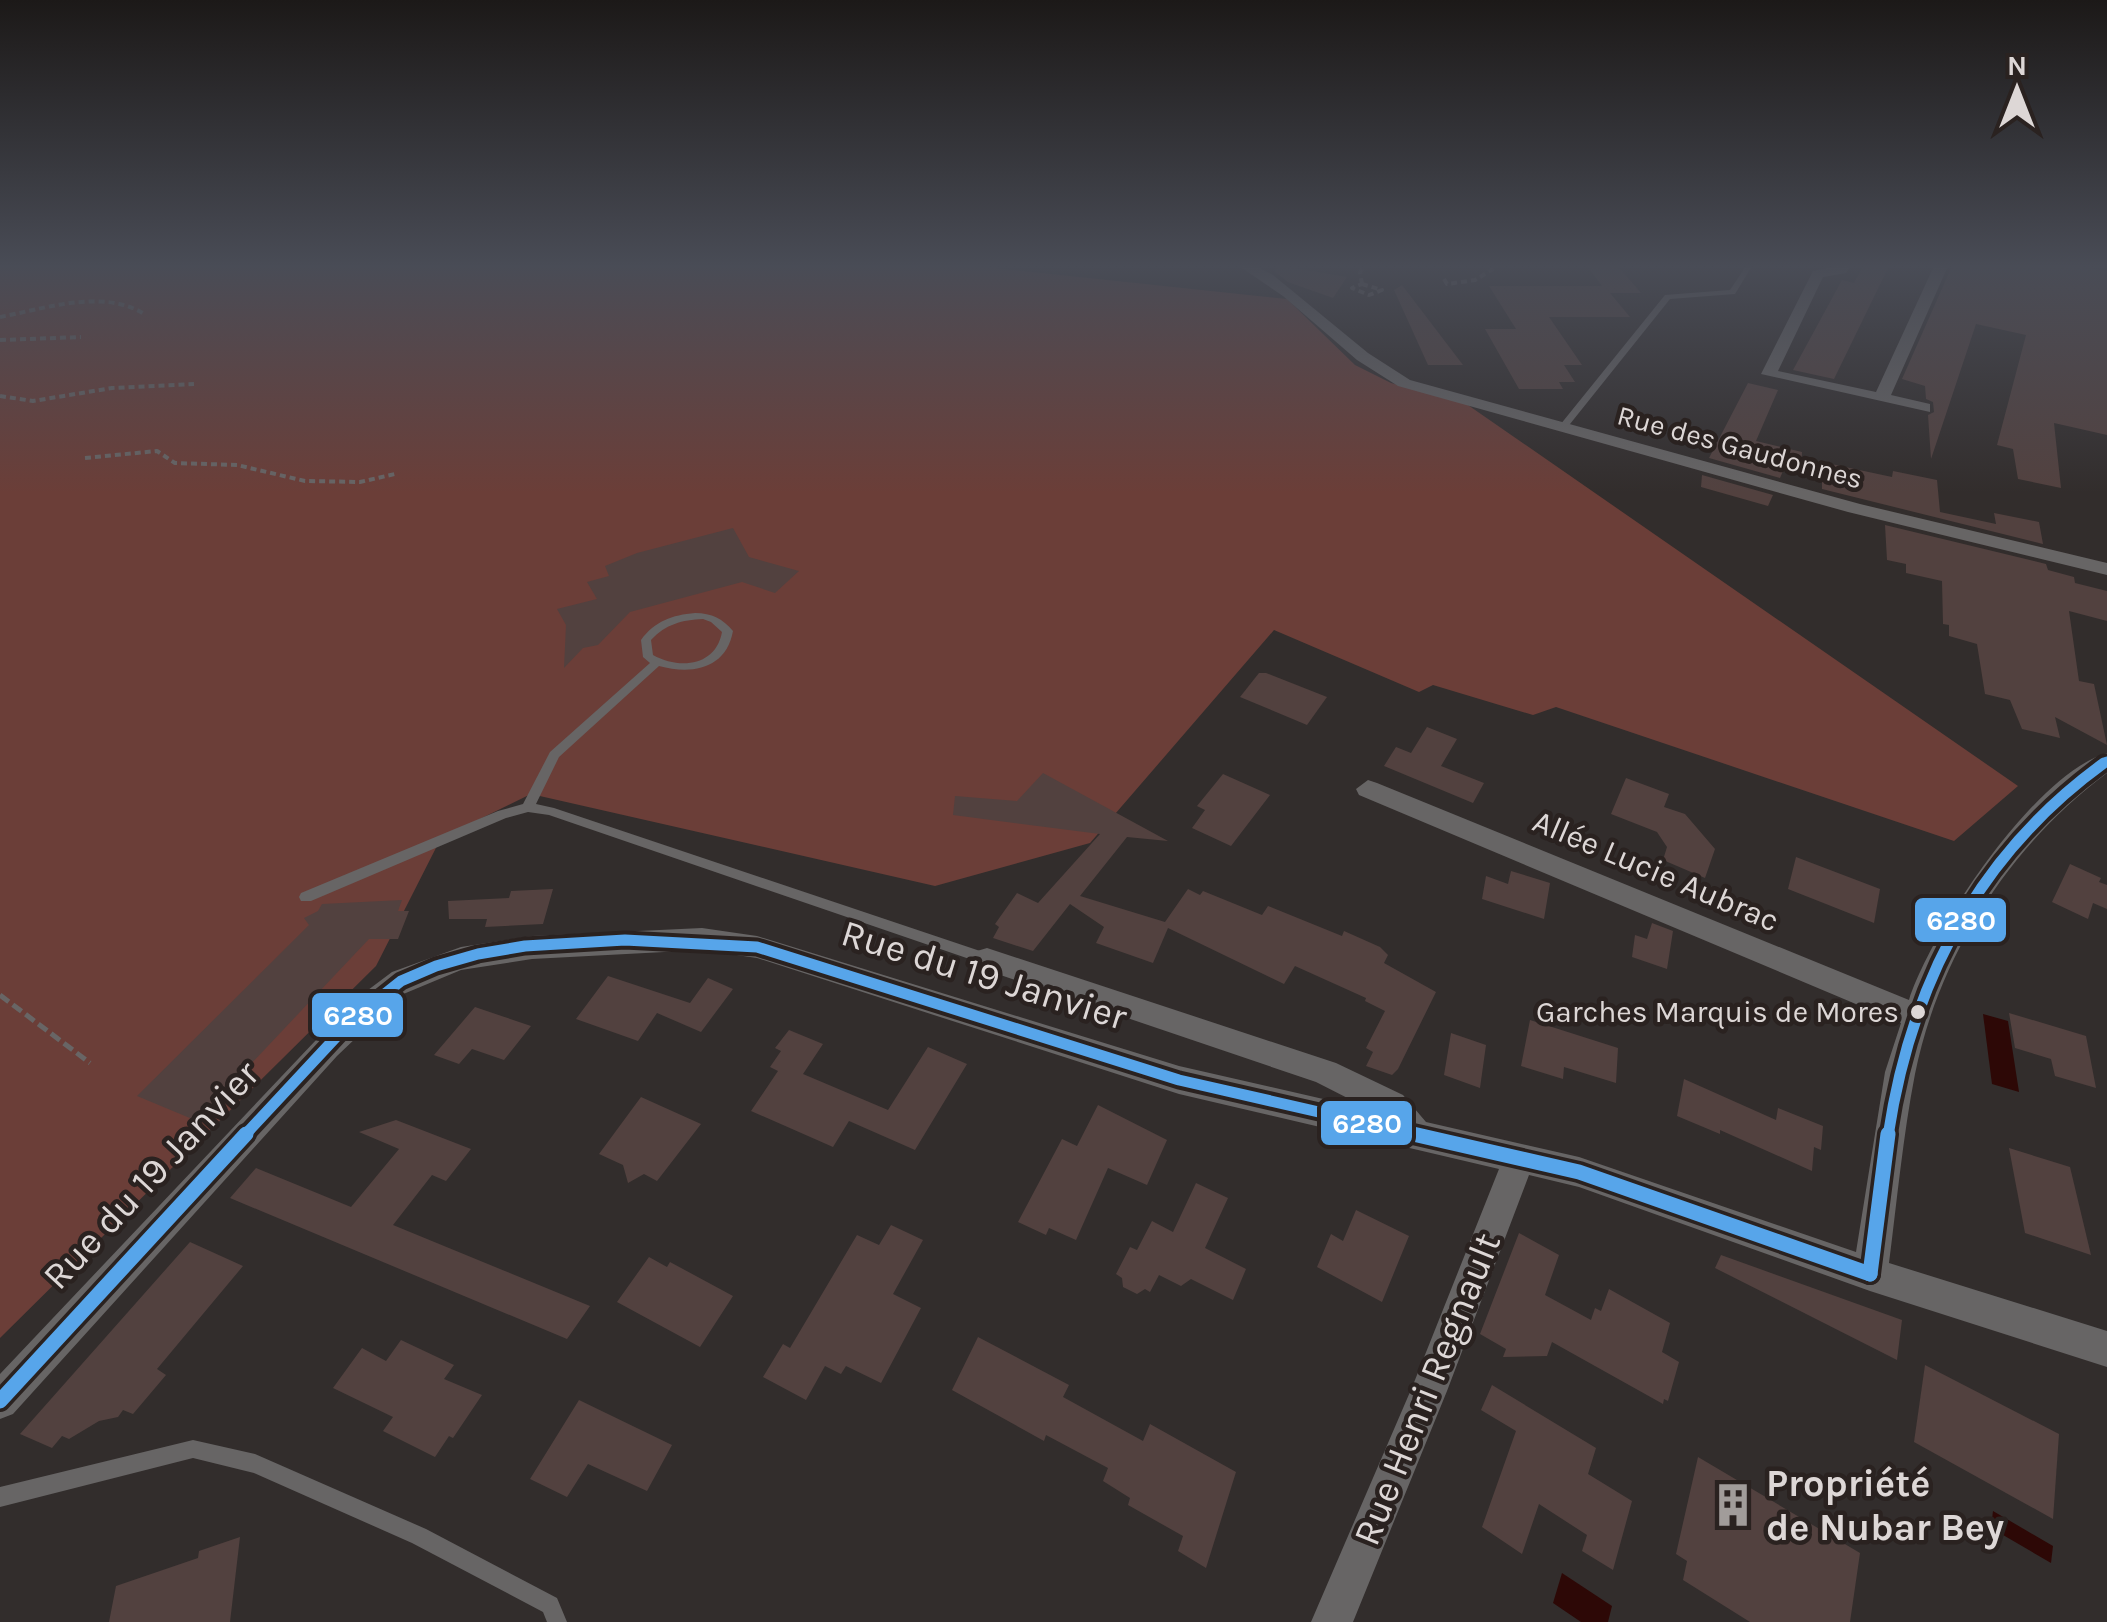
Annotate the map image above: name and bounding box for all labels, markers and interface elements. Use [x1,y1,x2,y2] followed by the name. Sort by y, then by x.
[1967,40,2067,140] north arrow
[2007,49,2027,82] text: N
[1614,398,1866,496] street label: Rue des Gaudonnes
[1527,802,1785,940] street label: Allée Lucie Aubrac
[1913,896,2008,944] line badge: 6280
[1926,904,1996,937] text: 6280
[836,910,1132,1040] street label: Rue du 19 Janvier
[310,991,405,1039] line badge: 6280
[1536,994,1899,1030] place label: Garches Marquis de Mores
[323,999,393,1032] text: 6280
[1908,1002,1928,1022] marker: Garches Marquis de Mores
[34,1051,269,1299] street label: Rue du 19 Janvier
[1319,1099,1414,1147] line badge: 6280
[1332,1107,1402,1140] text: 6280
[1344,1226,1510,1552] street label: Rue Henri Regnault
[1766,1461,2004,1550] place label: Propriété de Nubar Bey
[1709,1481,1757,1529] building icon: Propriété de Nubar Bey

